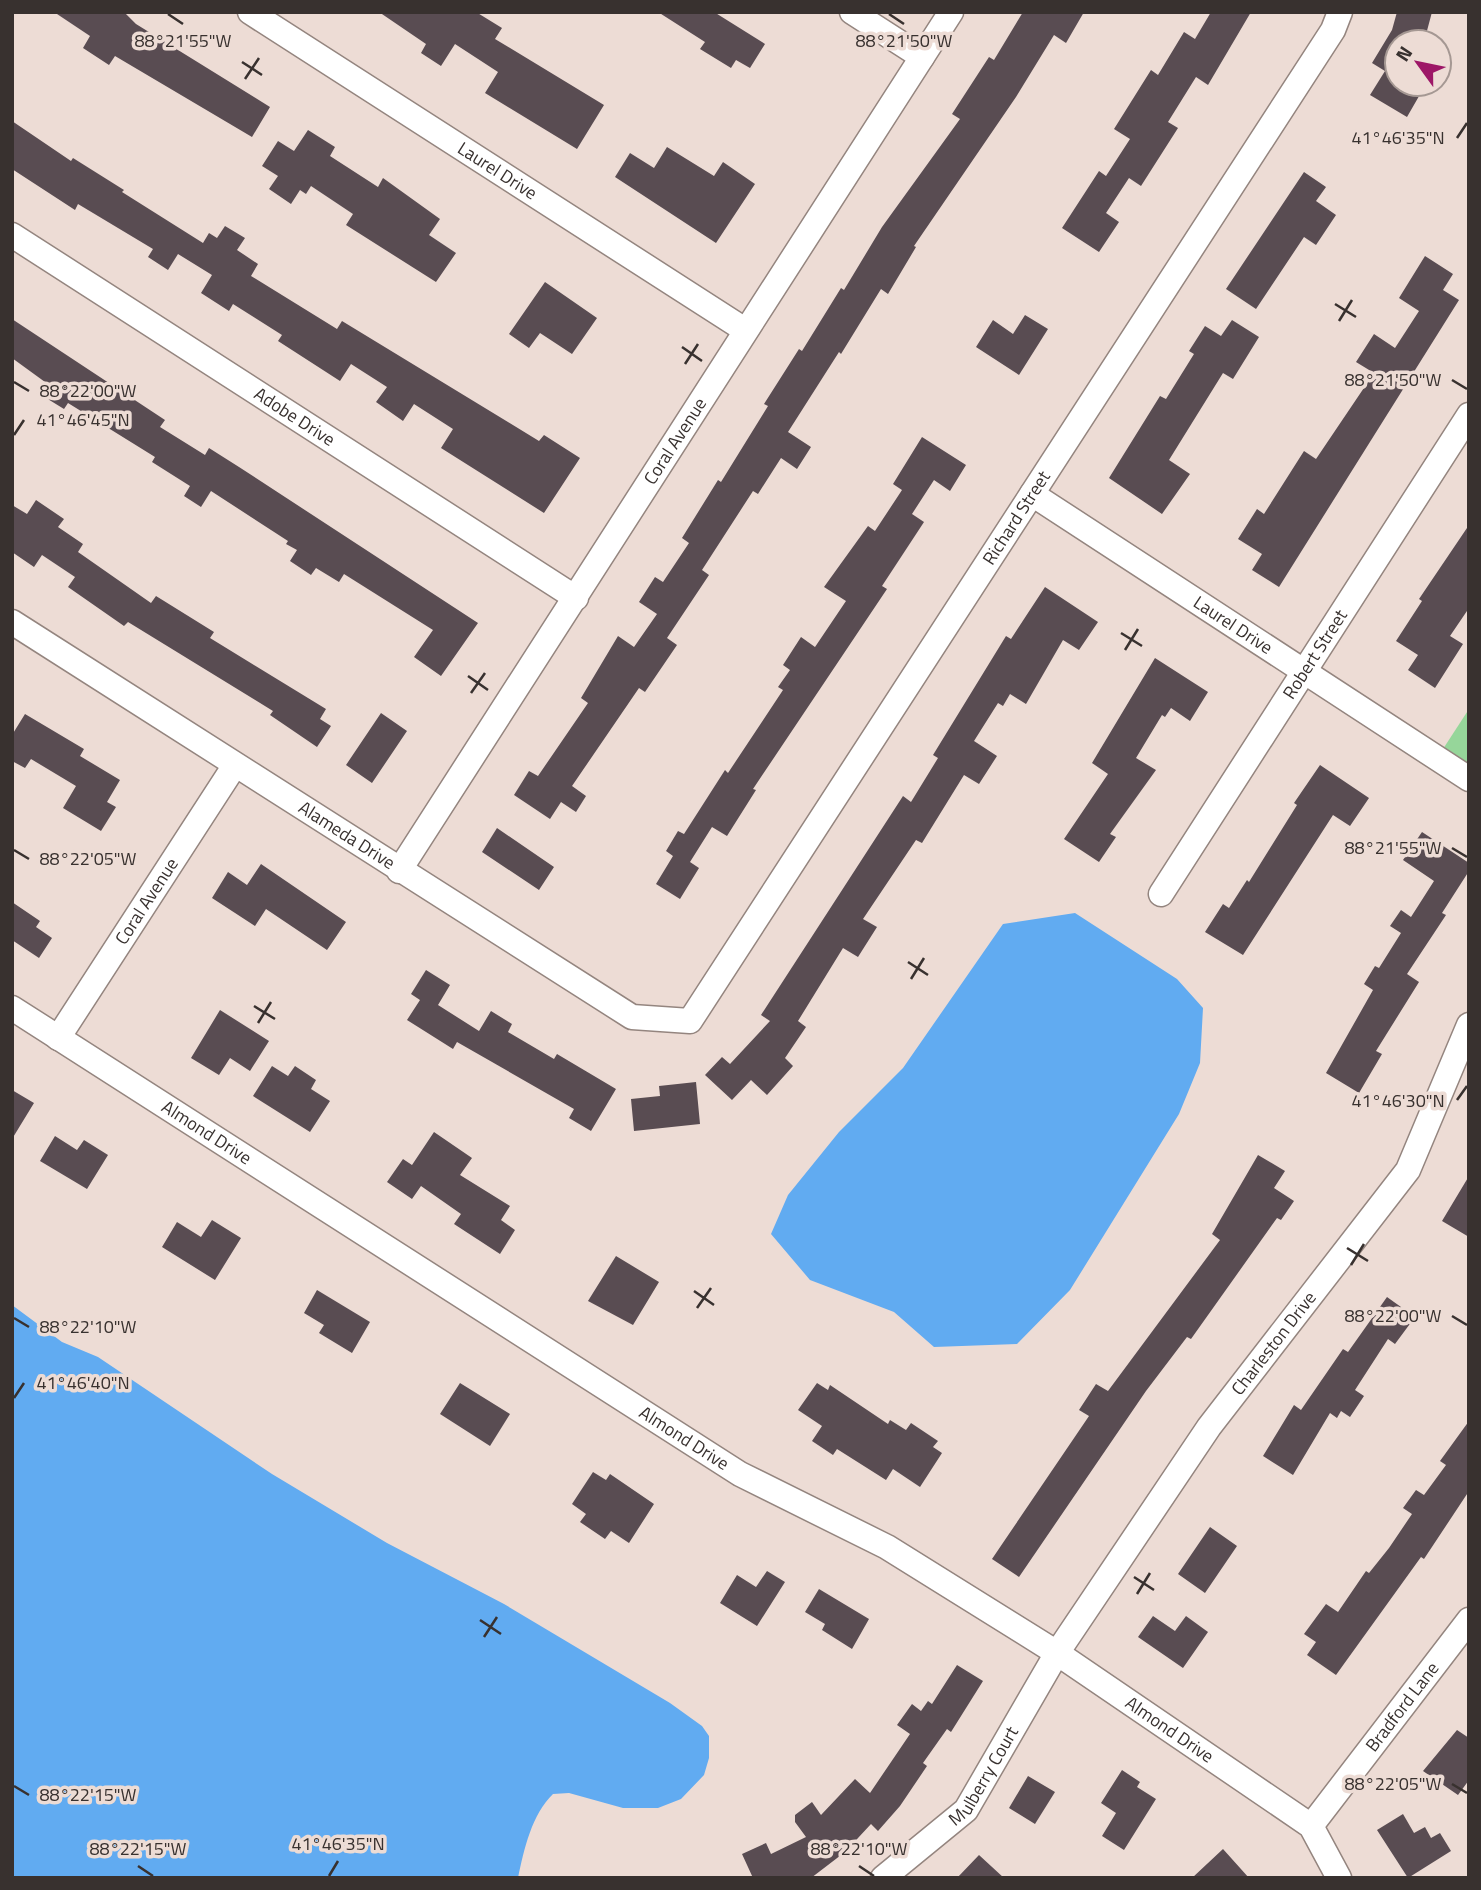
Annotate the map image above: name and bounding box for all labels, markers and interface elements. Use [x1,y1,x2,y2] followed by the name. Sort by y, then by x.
[135,27,232,54] text: 88°21'55"W
[856,27,953,54] text: 88°21'50"W
[1383,28,1453,98] north arrow
[1388,40,1419,67] text: N
[1351,124,1445,151] text: 41°46'35"N
[453,135,543,206] street label: Laurel Drive
[1345,366,1442,393] text: 88°21'50"W
[40,377,137,404] text: 88°22'00"W
[249,380,341,453] street label: Adobe Drive
[637,392,713,490] street label: Coral Avenue
[36,406,130,433] text: 41°46'45"N
[975,465,1057,570] street label: Richard Street
[1188,589,1278,661] street label: Laurel Drive
[1276,603,1354,704] street label: Robert Street
[293,794,401,876] street label: Alameda Drive
[1345,834,1442,861] text: 88°21'55"W
[40,845,137,872] text: 88°22'05"W
[108,852,184,950] street label: Coral Avenue
[1351,1087,1445,1114] text: 41°46'30"N
[157,1093,257,1171] street label: Almond Drive
[1224,1285,1322,1401] street label: Charleston Drive
[1345,1302,1442,1329] text: 88°22'00"W
[40,1313,137,1340] text: 88°22'10"W
[36,1369,130,1396] text: 41°46'40"N
[634,1399,735,1477] street label: Almond Drive
[1359,1656,1445,1757] street label: Bradford Lane
[1120,1689,1220,1769] street label: Almond Drive
[942,1721,1025,1832] street label: Mulberry Court
[1345,1770,1442,1797] text: 88°22'05"W
[40,1781,137,1808] text: 88°22'15"W
[291,1830,385,1857] text: 41°46'35"N
[90,1835,187,1862] text: 88°22'15"W
[811,1835,908,1862] text: 88°22'10"W

